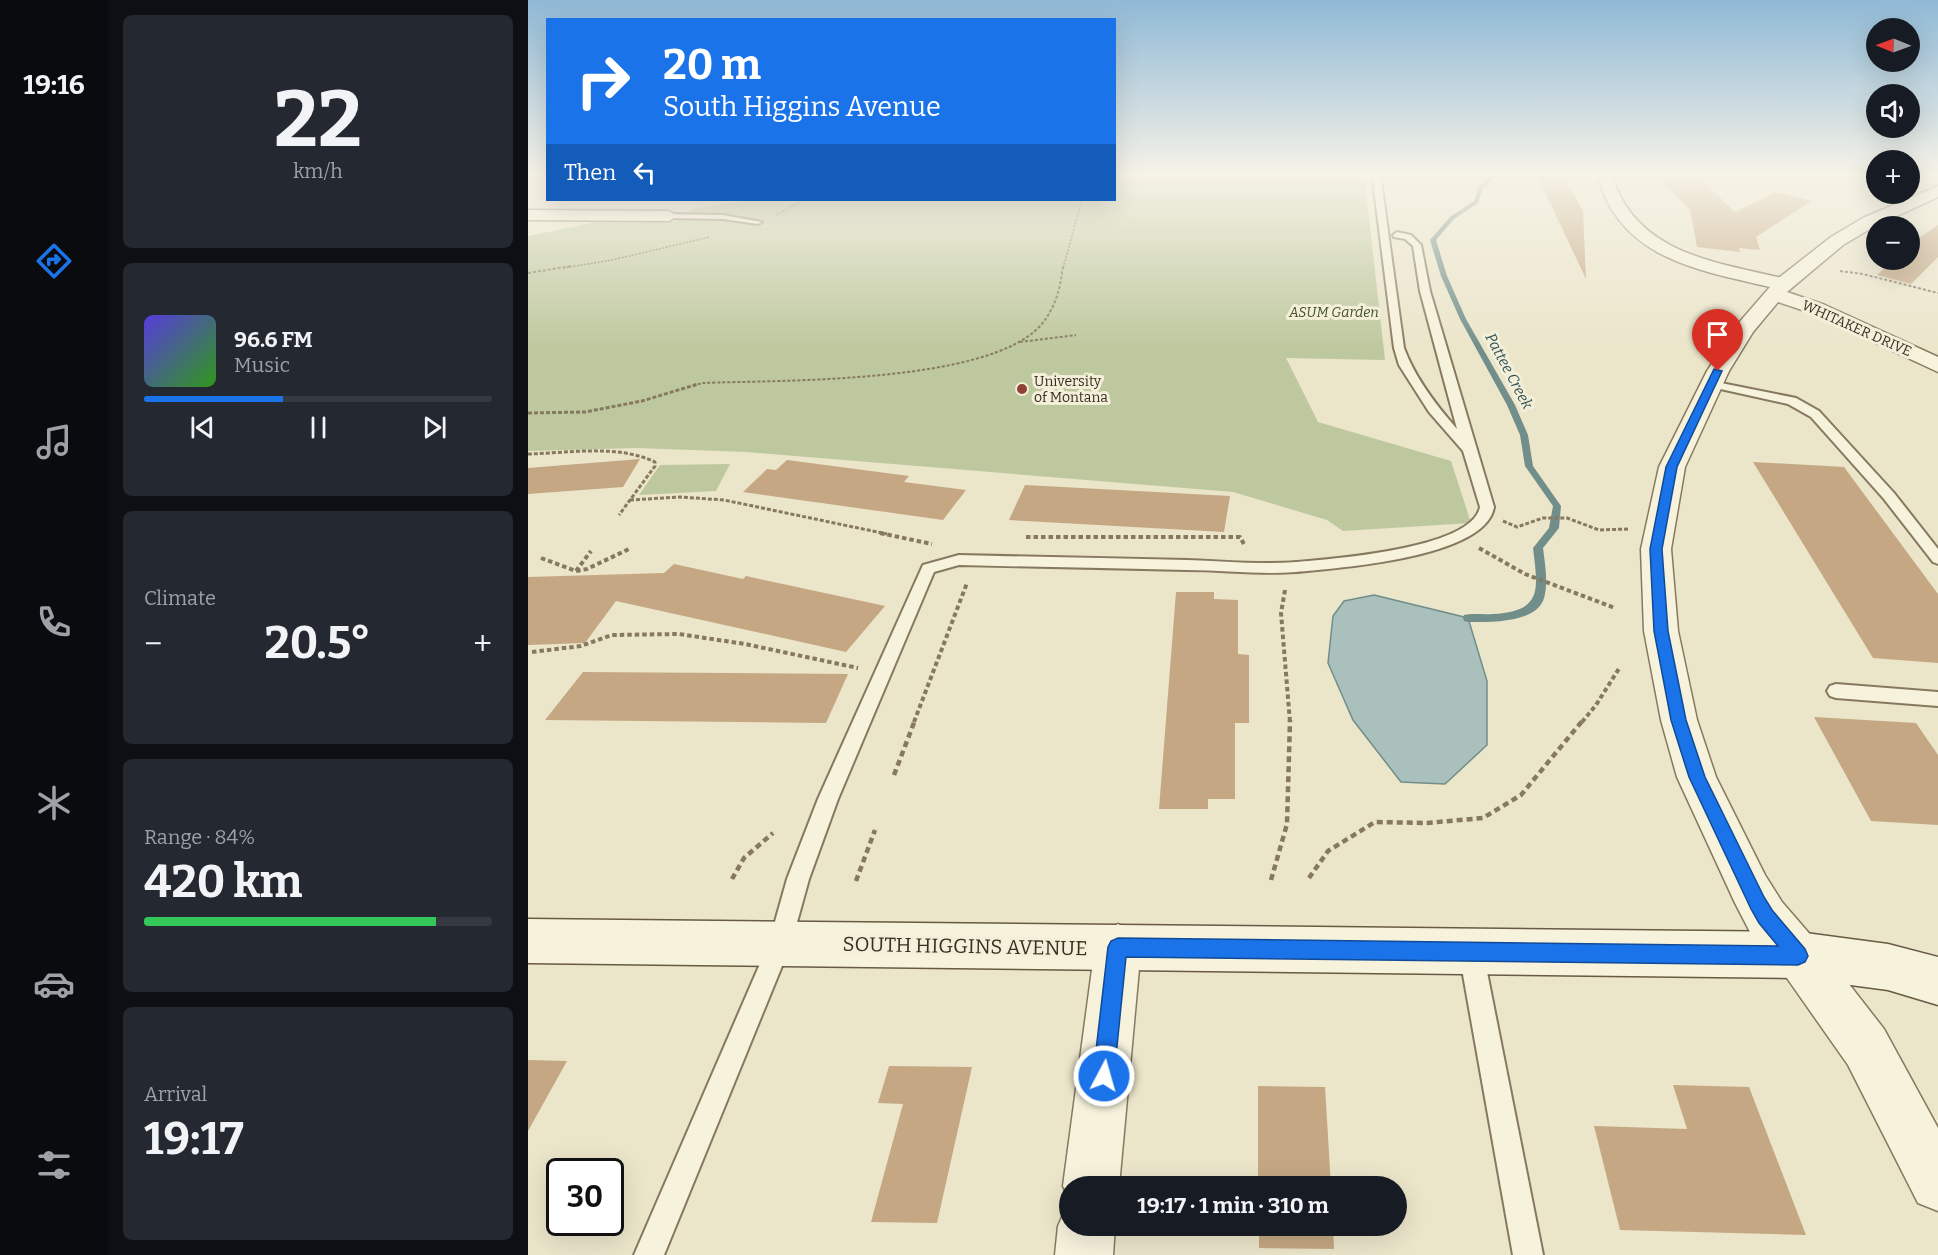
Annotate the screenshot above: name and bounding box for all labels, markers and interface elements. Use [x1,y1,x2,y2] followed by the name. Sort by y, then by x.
[1866,18,1920,72] north arrow
[1866,18,1920,270] map controls
[663,40,761,90] text: 20 m
[564,42,642,120] icon: right
[23,69,85,101] text: 19:16
[274,73,362,167] text: 22
[1866,84,1920,138] button: sound
[663,91,941,123] text: South Higgins Avenue
[1866,150,1920,204] button: +
[628,156,661,189] icon: left
[293,159,343,183] text: km/h
[564,159,616,186] text: Then
[1866,216,1920,270] button: −
[33,240,75,282] icon: directions
[1799,297,1914,360] street label: WHITAKER DRIVE
[1288,304,1379,321] park label: ASUM Garden
[1692,309,1743,371] pin
[1701,318,1734,351] icon: arrive
[234,326,313,353] text: 96.6 FM
[1481,330,1537,413] water label: Pattee Creek
[234,353,290,377] text: Music
[1034,373,1108,406] place label: University of Montana
[1015,382,1029,396] marker: University of Montana
[186,411,219,444] icon: previous
[302,411,335,444] icon: pause
[418,411,451,444] icon: next
[33,421,75,463] icon: music
[144,586,216,610] text: Climate
[33,601,75,643] icon: phone
[265,616,371,670] text: 20.5°
[144,624,162,664] text: −
[473,624,492,664] text: +
[33,782,75,824] icon: climate
[144,825,255,849] text: Range · 84%
[144,855,302,909] text: 420 km
[842,932,1088,960] street label: SOUTH HIGGINS AVENUE
[33,963,75,1005] icon: car
[1072,1044,1136,1108] position arrow
[144,1082,207,1106] text: Arrival
[144,1112,244,1166] text: 19:17
[33,1144,75,1186] icon: filters
[546,1158,624,1236] speed limit sign: 30
[1137,1192,1329,1219] text: 19:17 · 1 min · 310 m

